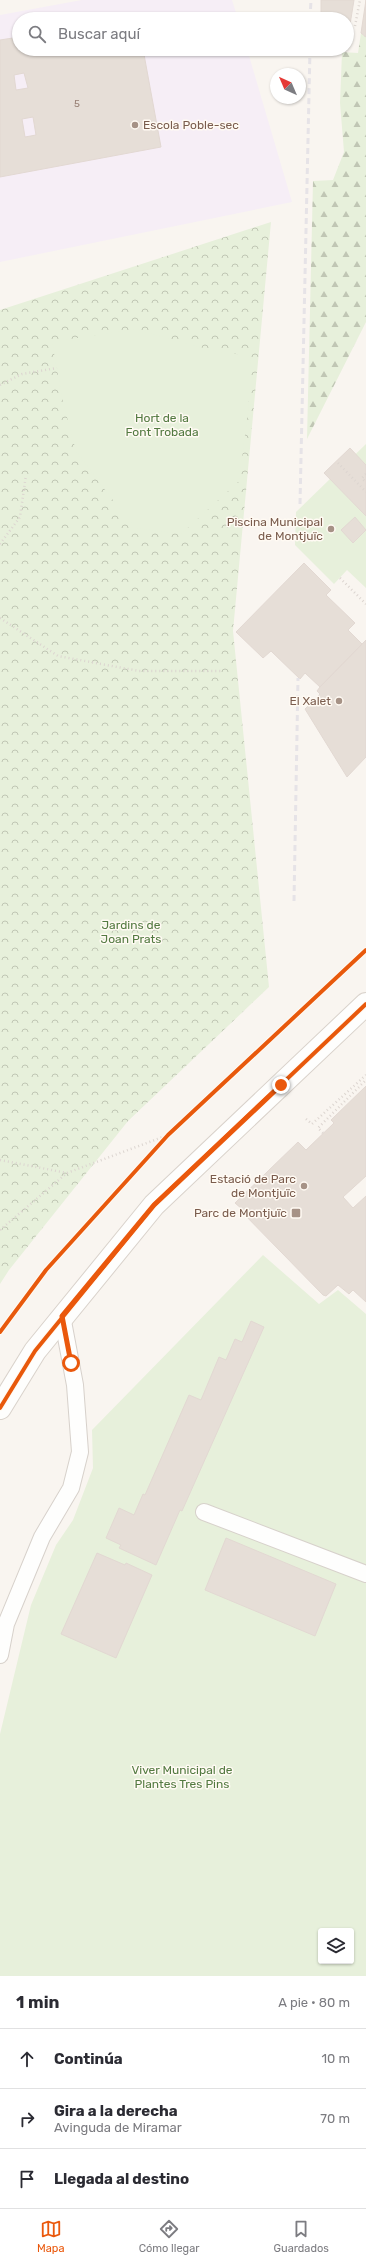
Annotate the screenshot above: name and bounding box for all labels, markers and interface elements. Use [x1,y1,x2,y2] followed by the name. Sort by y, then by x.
[12,12,354,56] search box
[26,23,48,45] icon: search
[58,25,140,43] text: Buscar aquí
[270,68,306,104] north arrow
[74,98,80,110] house number: 5
[143,118,239,132] place label: Escola Poble-sec
[130,120,140,130] marker: Escola Poble-sec
[125,411,199,439] park label: Hort de la Font Trobada
[227,515,323,543] place label: Piscina Municipal de Montjuïc
[326,524,336,534] marker: Piscina Municipal de Montjuïc
[289,694,331,708] place label: El Xalet
[334,696,344,706] marker: El Xalet
[101,918,161,946] park label: Jardins de Joan Prats
[272,1076,290,1094] route end
[210,1172,296,1200] place label: Estació de Parc de Montjuïc
[299,1181,309,1191] marker: Estació de Parc de Montjuïc
[194,1206,287,1220] place label: Parc de Montjuïc
[290,1207,302,1219] marker: Parc de Montjuïc
[62,1354,80,1372] route start
[131,1763,233,1791] park label: Viver Municipal de Plantes Tres Pins
[318,1928,354,1964] map controls
[318,1928,354,1964] button: layers
[16,1992,59,2012] text: 1 min
[278,1995,350,2010] text: A pie · 80 m
[16,2048,38,2070] icon: ahead
[54,2050,123,2068] text: Continúa
[321,2051,350,2066] text: 10 m
[54,2102,178,2120] text: Gira a la derecha
[16,2108,38,2130] icon: right
[320,2111,350,2126] text: 70 m
[54,2120,182,2135] text: Avinguda de Miramar
[16,2168,38,2190] icon: arrive
[54,2170,189,2188] text: Llegada al destino
[37,2218,65,2255] tab: Mapa
[139,2218,199,2255] tab: Cómo llegar
[274,2218,329,2255] tab: Guardados

